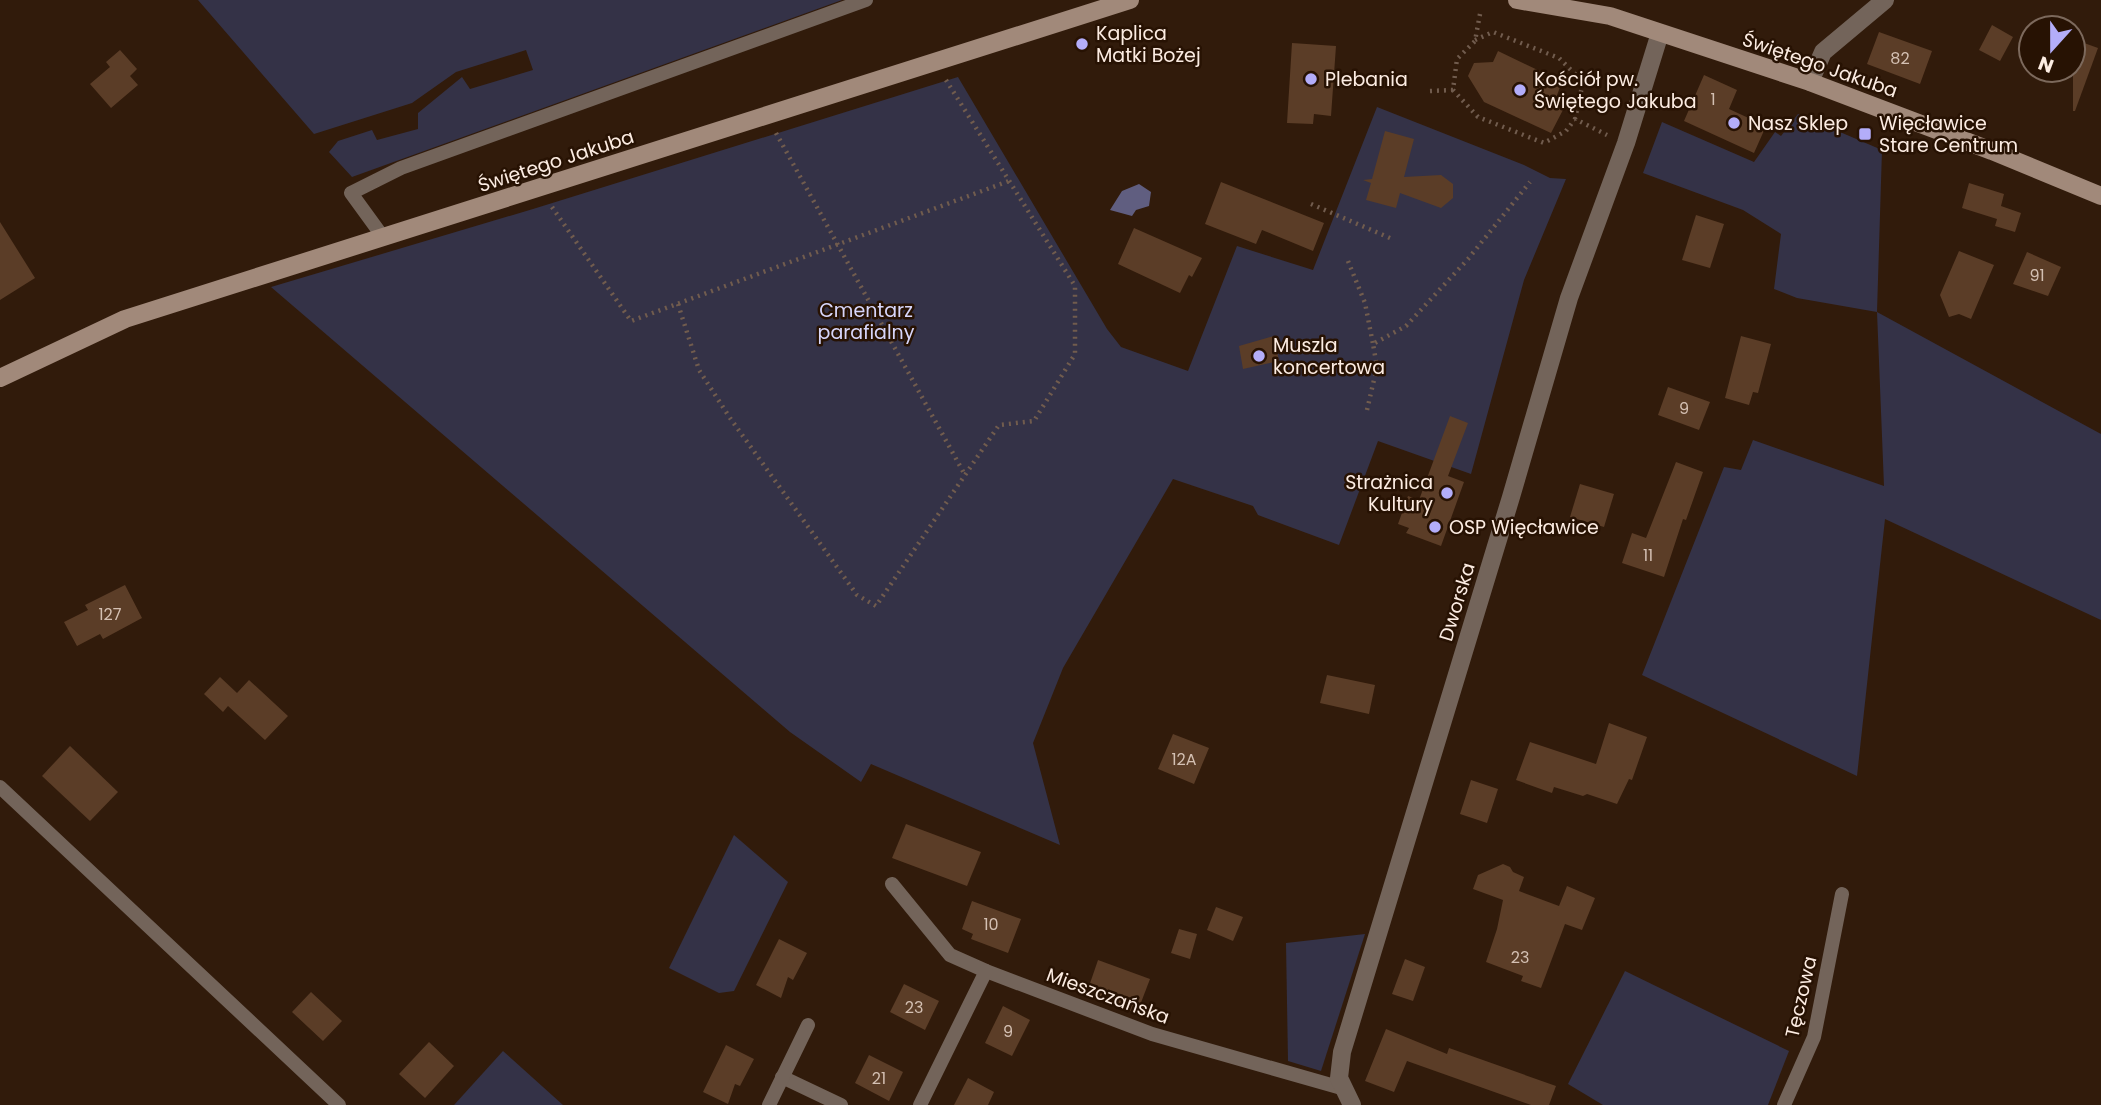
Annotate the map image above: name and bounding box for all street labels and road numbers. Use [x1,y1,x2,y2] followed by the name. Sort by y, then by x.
[1739,26,1901,104] street label: Świętego Jakuba
[475,123,637,199] street label: Świętego Jakuba
[1432,559,1482,645] street label: Dworska
[1779,954,1823,1040] street label: Tęczowa
[1043,961,1173,1031] street label: Mieszczańska

